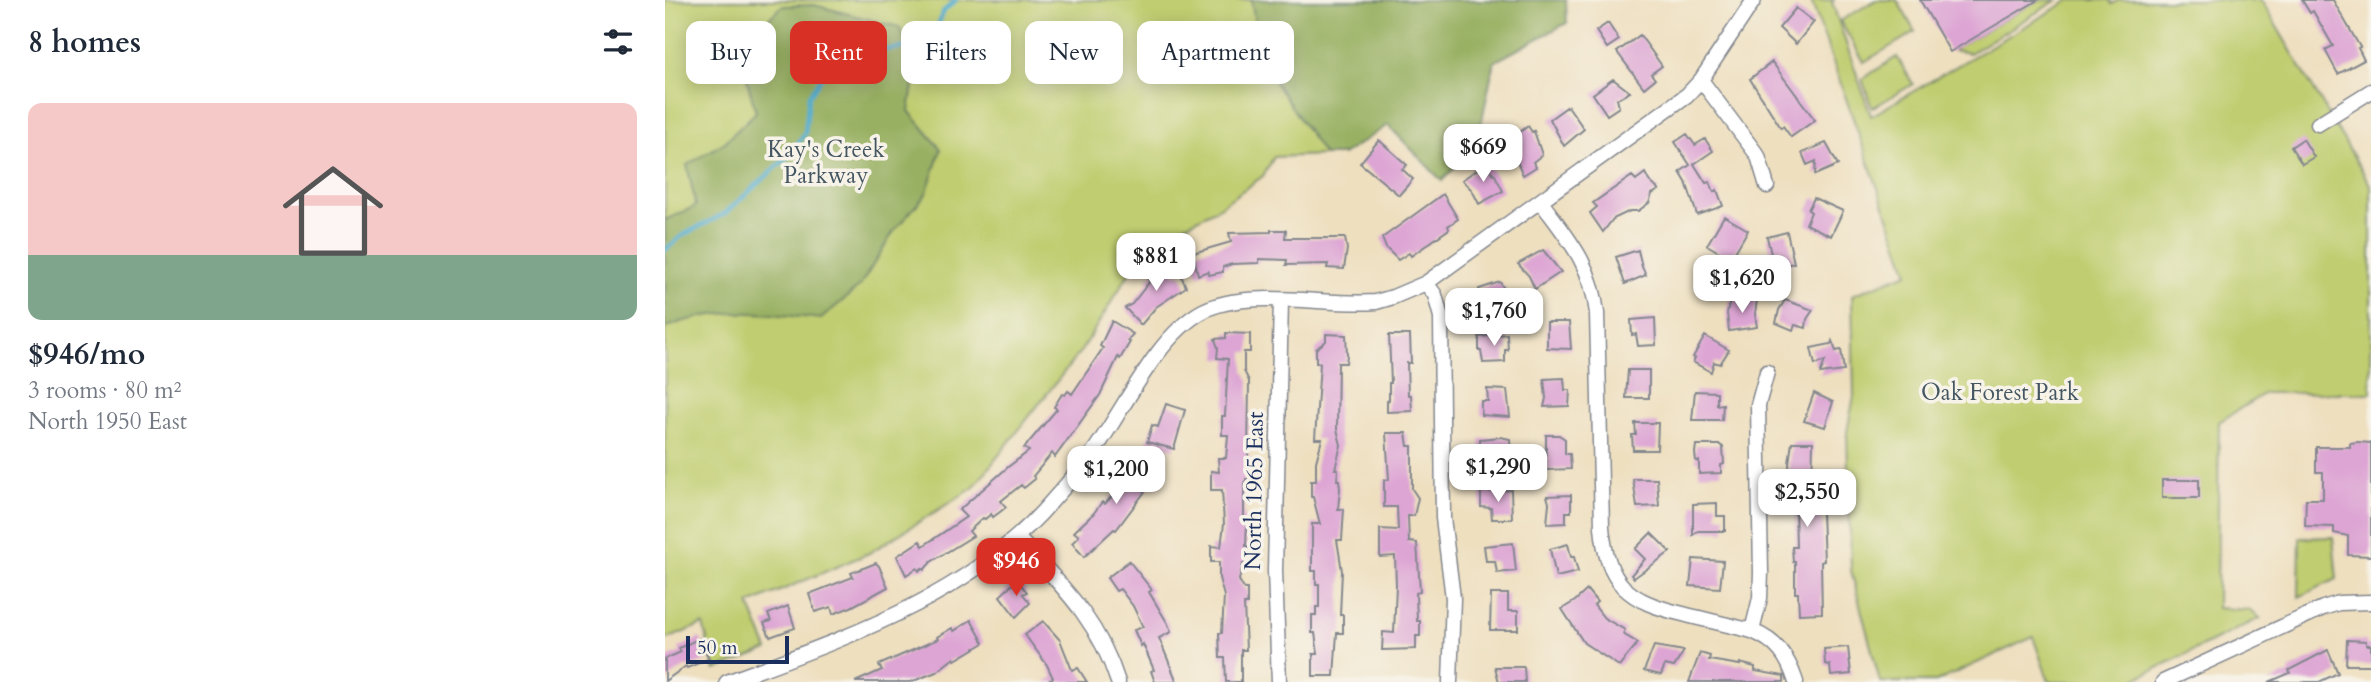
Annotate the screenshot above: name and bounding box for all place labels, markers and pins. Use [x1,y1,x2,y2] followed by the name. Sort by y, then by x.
[1442,124,1524,184] pin: $669
[1115,233,1197,293] pin: $881
[1685,256,1799,315] pin: $1,620
[1437,288,1551,348] pin: $1,760
[1441,444,1555,504] pin: $1,290
[1059,447,1173,506] pin: $1,200
[1750,470,1864,529] pin: $2,550
[975,538,1057,598] pin: $946

